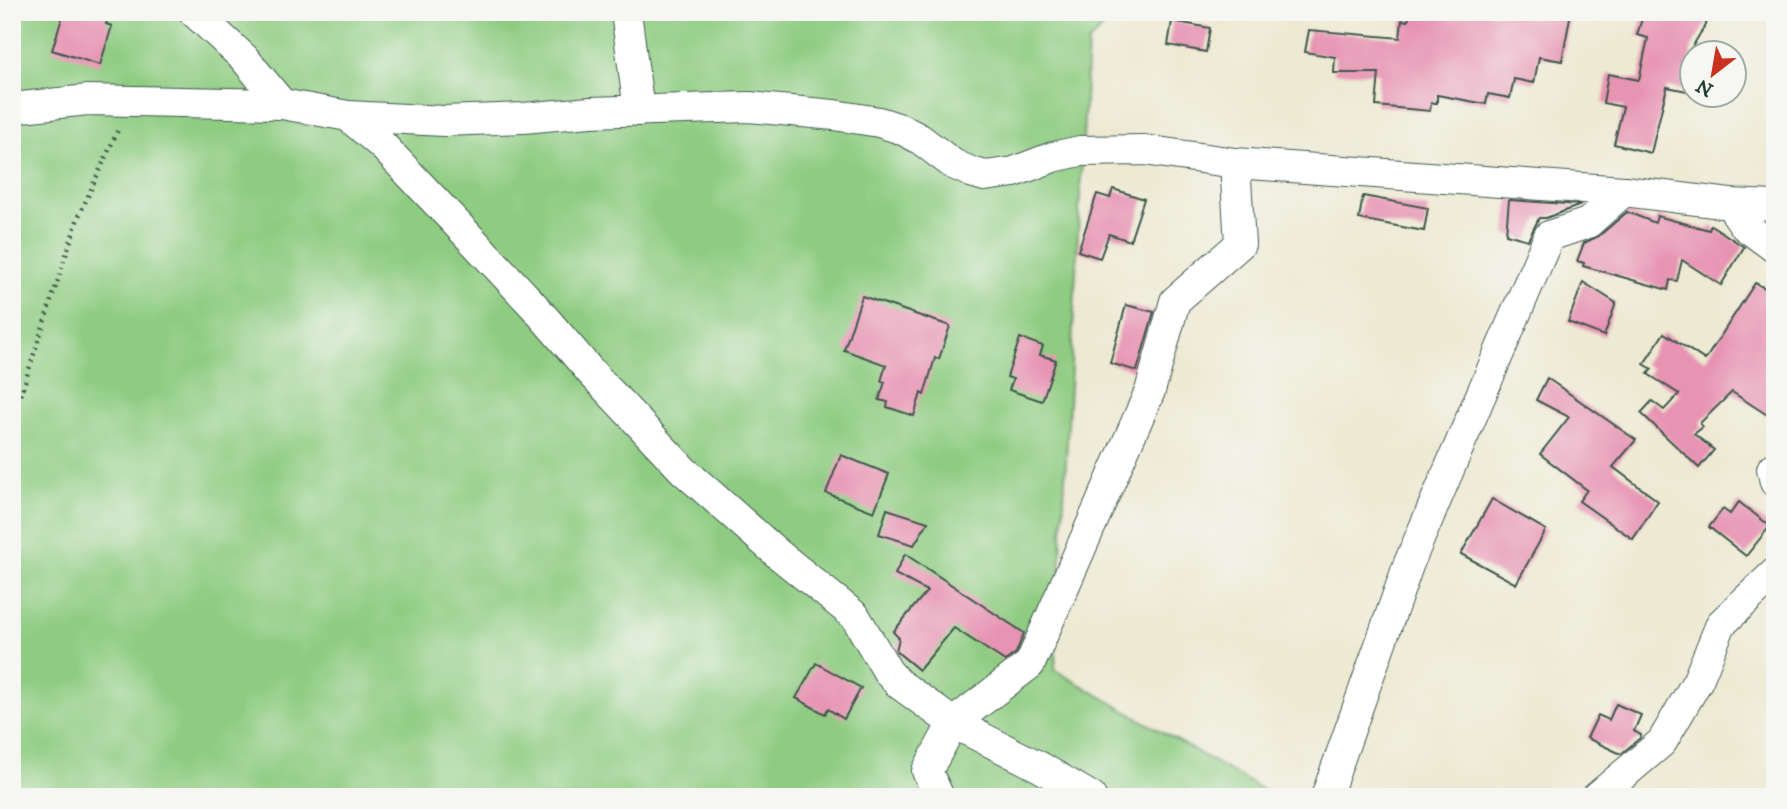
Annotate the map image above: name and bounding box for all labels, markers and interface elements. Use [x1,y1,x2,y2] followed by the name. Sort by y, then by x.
[1678,38,1748,108] north arrow
[1692,73,1718,101] text: N

